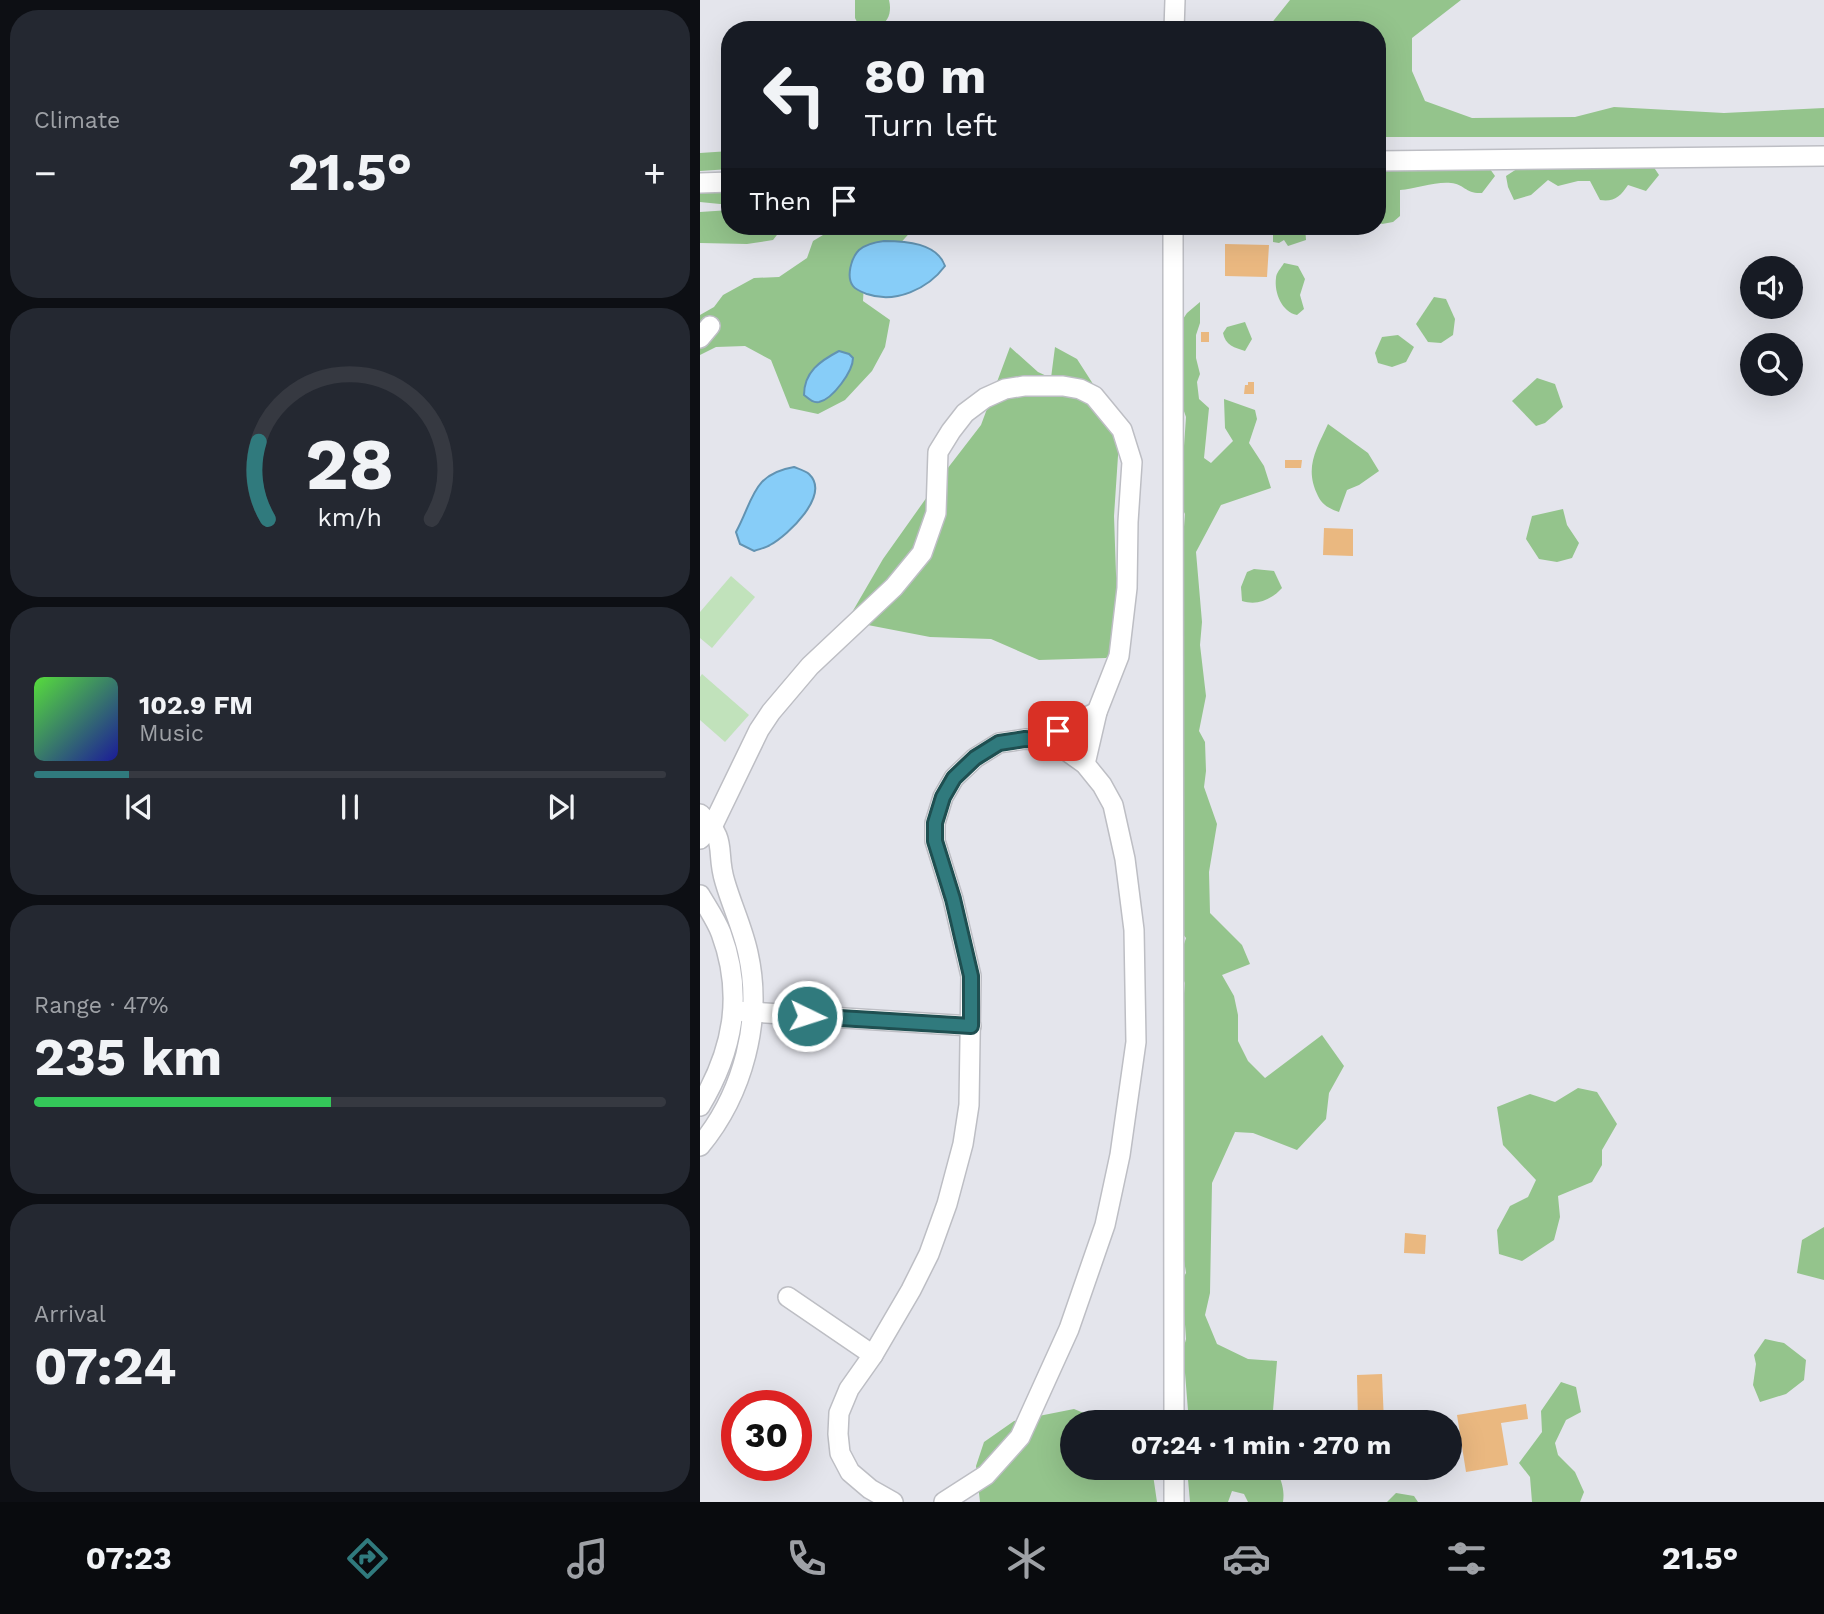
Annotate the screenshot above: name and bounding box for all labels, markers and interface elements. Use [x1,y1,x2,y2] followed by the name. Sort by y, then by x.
[864,47,986,105] text: 80 m
[749,49,840,140] icon: left
[864,106,997,144] text: Turn left
[34,107,120,134] text: Climate
[288,142,412,203] text: 21.5°
[34,151,57,195] text: −
[643,151,666,195] text: +
[825,182,863,220] icon: arrive
[749,186,811,216] text: Then
[1740,256,1803,396] map controls
[1740,256,1803,319] button: sound
[1740,333,1803,396] button: search
[305,421,395,507] text: 28
[318,502,382,531] text: km/h
[139,690,253,720] text: 102.9 FM
[1028,701,1088,761] pin
[1039,712,1077,750] icon: arrive
[139,720,204,747] text: Music
[120,788,158,826] icon: previous
[331,788,369,826] icon: pause
[542,788,580,826] icon: next
[770,979,844,1053] position arrow
[34,992,168,1019] text: Range · 47%
[34,1027,222,1088] text: 235 km
[34,1301,106,1328] text: Arrival
[34,1336,176,1397] text: 07:24
[721,1390,812,1481] speed limit sign: 30
[1131,1430,1391,1460] text: 07:24 · 1 min · 270 m
[343,1534,392,1583] icon: directions
[563,1534,612,1583] icon: music
[782,1534,831,1583] icon: phone
[1002,1534,1051,1583] icon: climate
[1222,1534,1271,1583] icon: car
[1442,1534,1491,1583] icon: filters
[85,1539,172,1577] text: 07:23
[1662,1539,1738,1577] text: 21.5°

